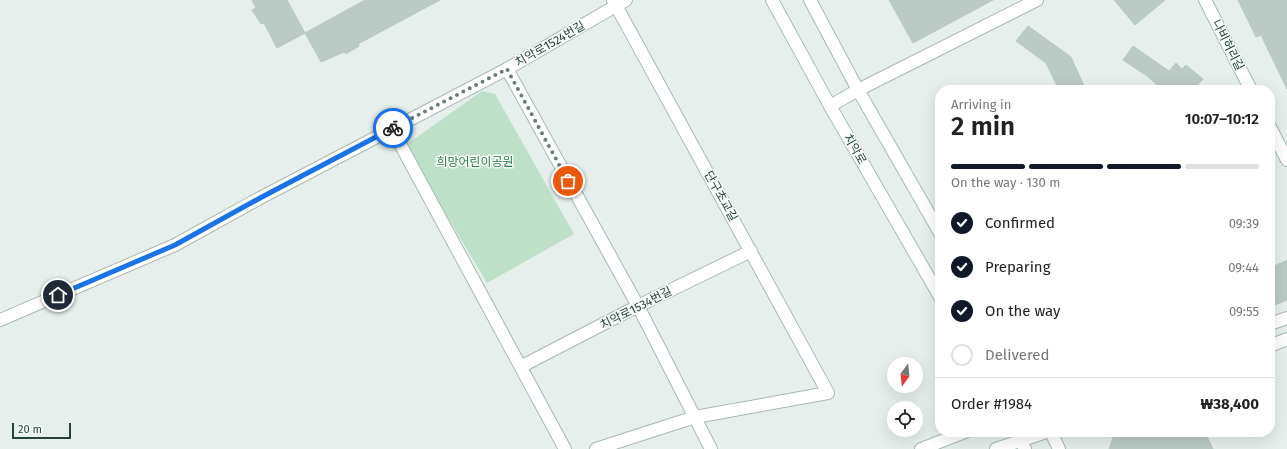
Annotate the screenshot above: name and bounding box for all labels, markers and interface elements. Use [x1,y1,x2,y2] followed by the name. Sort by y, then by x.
[1209,17,1247,73] street label: 나비허리길
[513,18,587,70] street label: 치악로1524번길
[951,97,1011,112] text: Arriving in
[373,108,413,148] courier
[1185,110,1259,128] text: 10:07–10:12
[951,111,1015,142] text: 2 min
[382,117,404,139] icon: bike
[841,131,869,167] street label: 치악로
[436,155,514,169] park label: 희망어린이공원
[551,164,585,198] pin
[701,168,741,224] street label: 단구초교길
[557,170,579,192] icon: bag
[951,175,1060,190] text: On the way · 130 m
[951,212,973,234] icon: check
[985,214,1055,232] text: Confirmed
[1229,216,1259,231] text: 09:39
[951,256,973,278] icon: check
[985,258,1050,276] text: Preparing
[1228,260,1259,275] text: 09:44
[41,278,75,312] pin
[47,284,69,306] icon: home
[598,284,674,332] street label: 치악로1534번길
[951,300,973,322] icon: check
[985,302,1060,320] text: On the way
[1229,304,1259,319] text: 09:55
[985,346,1049,364] text: Delivered
[887,357,923,393] north arrow
[887,357,923,437] map controls
[951,395,1032,413] text: Order #1984
[1201,395,1259,413] text: ₩38,400
[887,401,923,437] button: locate
[12,421,71,440] scale bar
[18,423,42,436] text: 20 m

